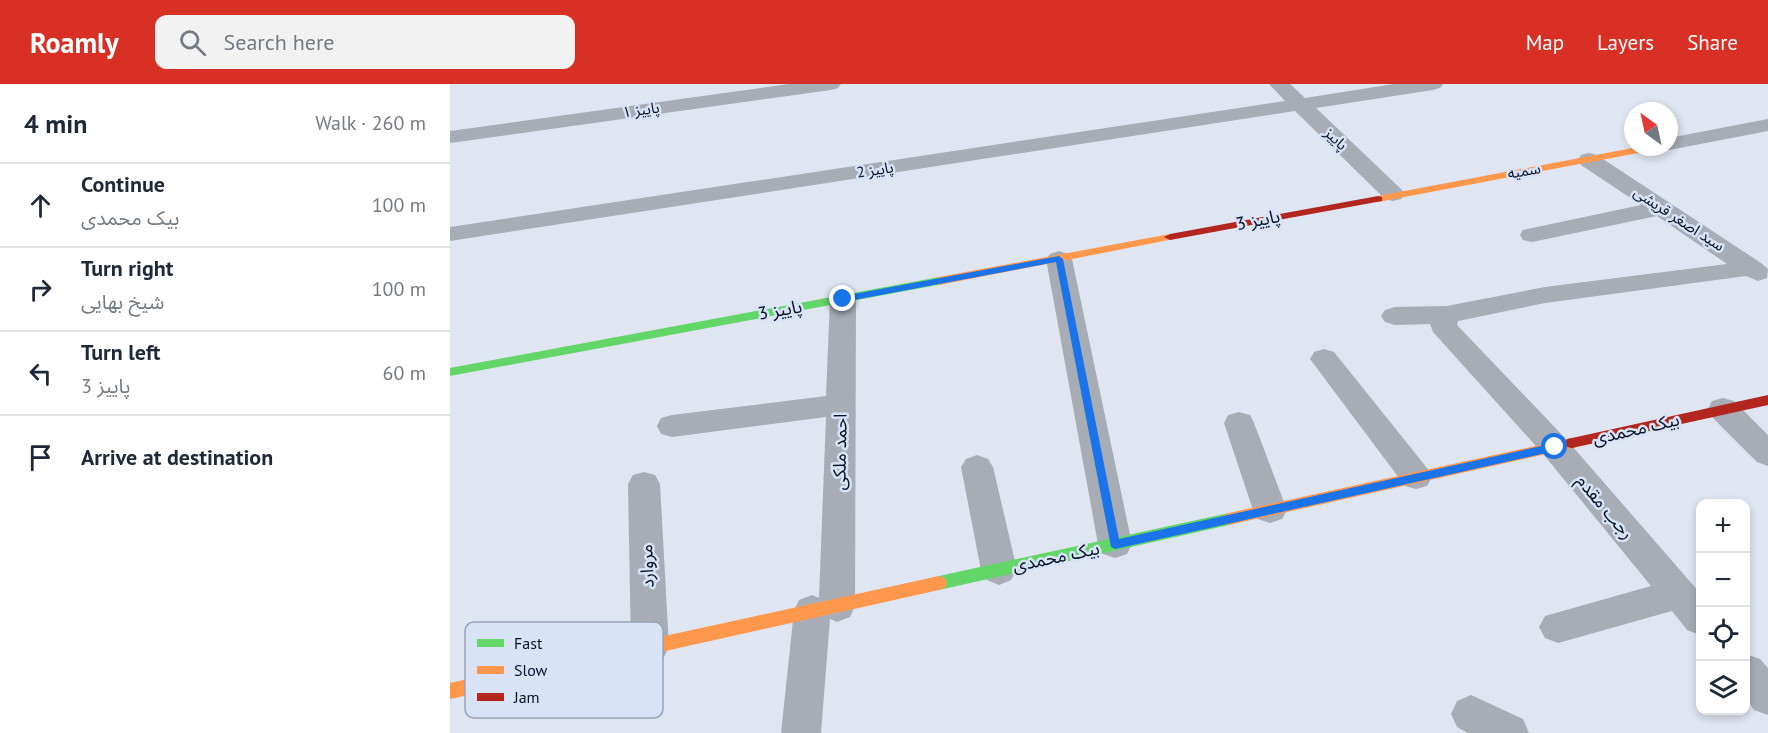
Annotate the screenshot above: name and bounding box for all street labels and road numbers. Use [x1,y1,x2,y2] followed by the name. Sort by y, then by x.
[621,97,661,123] street label: پاییز ۱
[1319,122,1352,155] street label: پاییز
[855,157,895,183] street label: پاییز 2
[1506,158,1542,183] street label: سمیه
[1630,182,1729,255] street label: سید اصغر قریشی
[1234,204,1282,235] street label: پاییز 3
[756,294,804,325] street label: پاییز 3
[1590,407,1682,450] street label: بیک محمدی
[827,413,852,491] street label: احمد ملکی
[1569,470,1639,546] street label: رجب مقدم
[1010,536,1102,577] street label: بیک محمدی
[634,544,659,588] street label: مروارد

